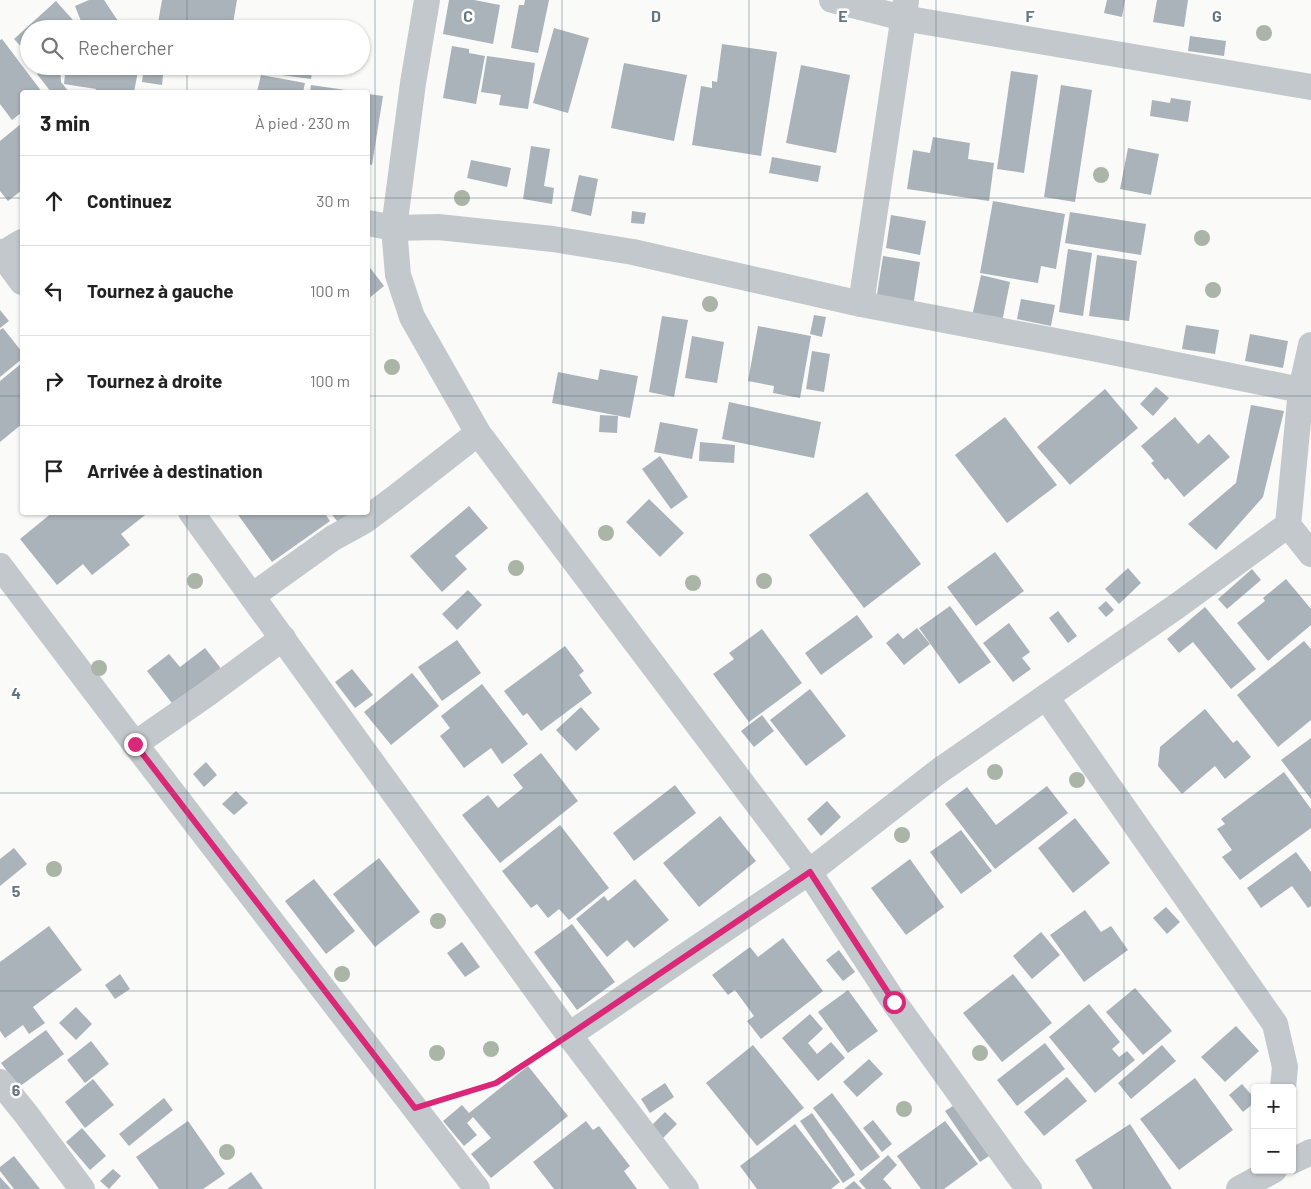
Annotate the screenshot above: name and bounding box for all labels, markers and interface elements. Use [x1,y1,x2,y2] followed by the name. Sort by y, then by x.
[463,6,473,25] text: C
[651,6,661,25] text: D
[838,6,848,25] text: E
[1026,6,1035,25] text: F
[1212,6,1222,25] text: G
[20,20,370,75] search box
[38,34,66,62] icon: search
[78,36,174,59] text: Rechercher
[40,110,90,135] text: 3 min
[255,113,350,132] text: À pied · 230 m
[40,187,68,215] icon: ahead
[87,189,171,212] text: Continuez
[316,191,350,210] text: 30 m
[40,277,68,305] icon: left
[87,279,234,302] text: Tournez à gauche
[310,281,350,300] text: 100 m
[40,367,68,395] icon: right
[87,369,223,392] text: Tournez à droite
[310,371,350,390] text: 100 m
[40,457,68,485] icon: arrive
[87,459,263,482] text: Arrivée à destination
[11,683,21,702] text: 4
[124,733,147,756] route end
[12,881,21,900] text: 5
[883,991,906,1014] route start
[12,1080,21,1099] text: 6
[1251,1084,1296,1174] map controls
[1251,1084,1296,1129] button: +
[1251,1129,1296,1174] button: −

